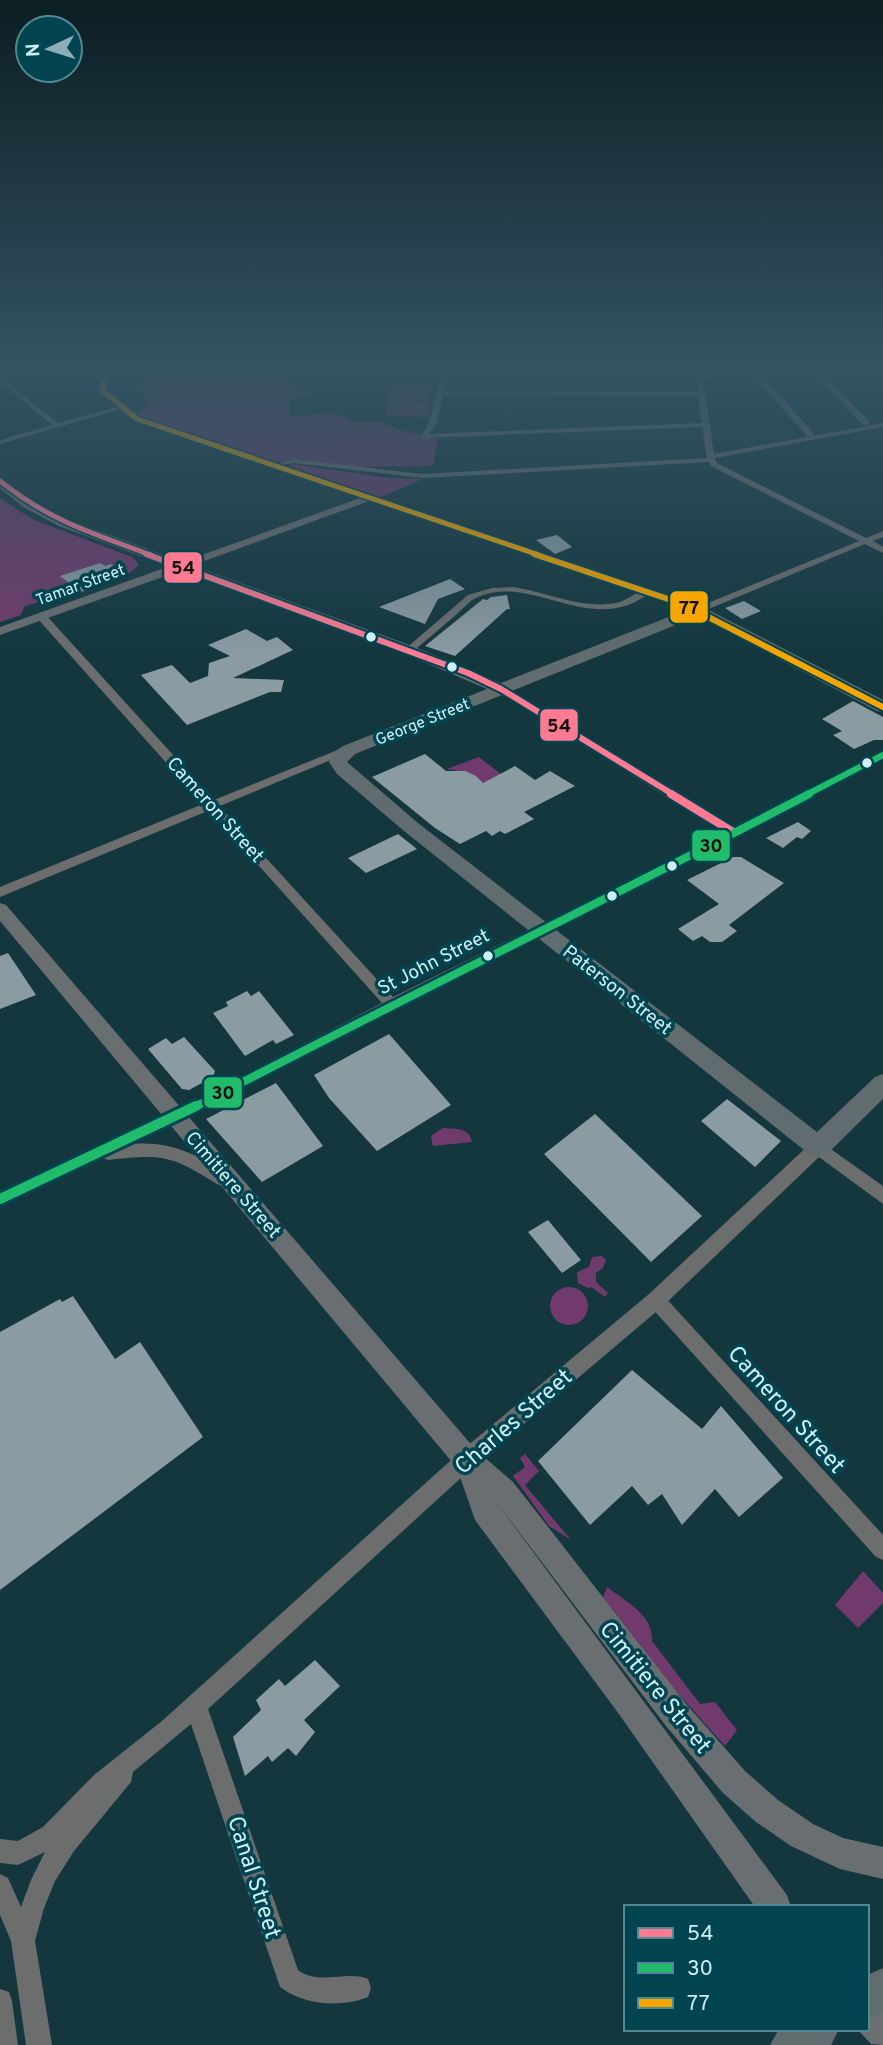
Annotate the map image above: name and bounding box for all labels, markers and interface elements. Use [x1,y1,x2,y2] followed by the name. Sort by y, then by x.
[14,14,84,84] north arrow
[22,42,46,58] text: N
[163,551,203,584] line badge: 54
[171,557,195,581] text: 54
[33,561,128,611] street label: Tamar Street
[669,590,709,624] line badge: 77
[679,597,699,621] text: 77
[364,630,378,644] unlabelled marker
[445,660,459,674] unlabelled marker
[373,695,473,751] street label: George Street
[539,708,579,742] line badge: 54
[547,715,571,739] text: 54
[161,752,268,868] street label: Cameron Street
[860,756,874,770] unlabelled marker
[691,829,731,862] line badge: 30
[699,835,723,859] text: 30
[665,859,679,873] unlabelled marker
[605,889,619,903] unlabelled marker
[374,924,494,1001] street label: St John Street
[557,940,676,1041] street label: Paterson Street
[481,949,495,963] unlabelled marker
[203,1076,243,1109] line badge: 30
[211,1082,235,1106] text: 30
[179,1127,286,1244] street label: Cimitiere Street
[720,1341,850,1481] street label: Cameron Street
[450,1364,580,1482] street label: Charles Street
[592,1616,716,1761] street label: Cimitiere Street
[219,1813,286,1943] street label: Canal Street
[624,1905,869,2031] legend
[687,1921,714,1948] text: 54
[687,1956,713,1983] text: 30
[687,1991,710,2018] text: 77

